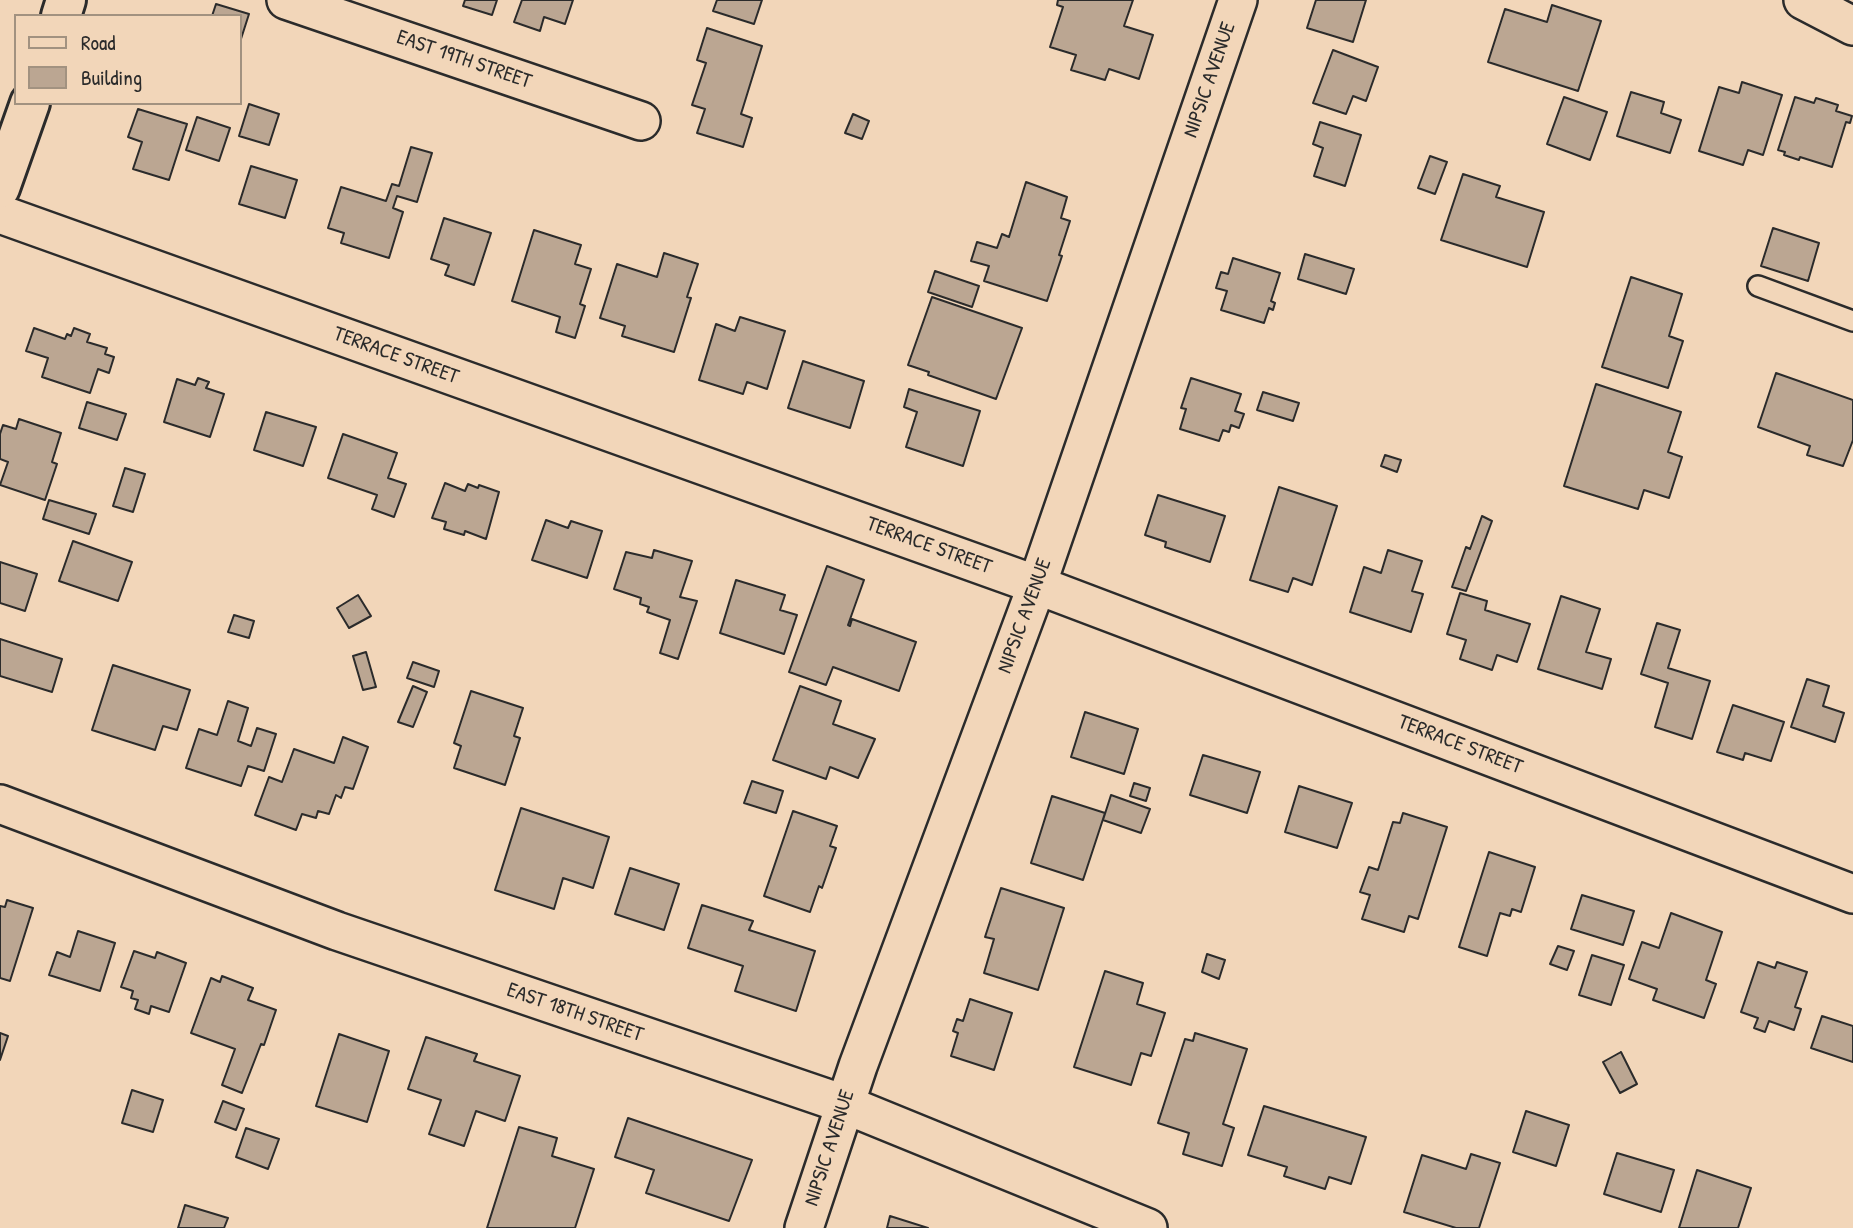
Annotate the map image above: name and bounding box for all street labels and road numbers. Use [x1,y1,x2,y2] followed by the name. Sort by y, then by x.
[1178,19,1242,141] street label: NIPSIC AVENUE
[393,25,535,95] street label: EAST 19TH STREET
[330,322,462,390] street label: TERRACE STREET
[863,512,995,580] street label: TERRACE STREET
[993,555,1057,677] street label: NIPSIC AVENUE
[1394,710,1526,780] street label: TERRACE STREET
[504,978,646,1048] street label: EAST 18TH STREET
[799,1087,861,1209] street label: NIPSIC AVENUE

